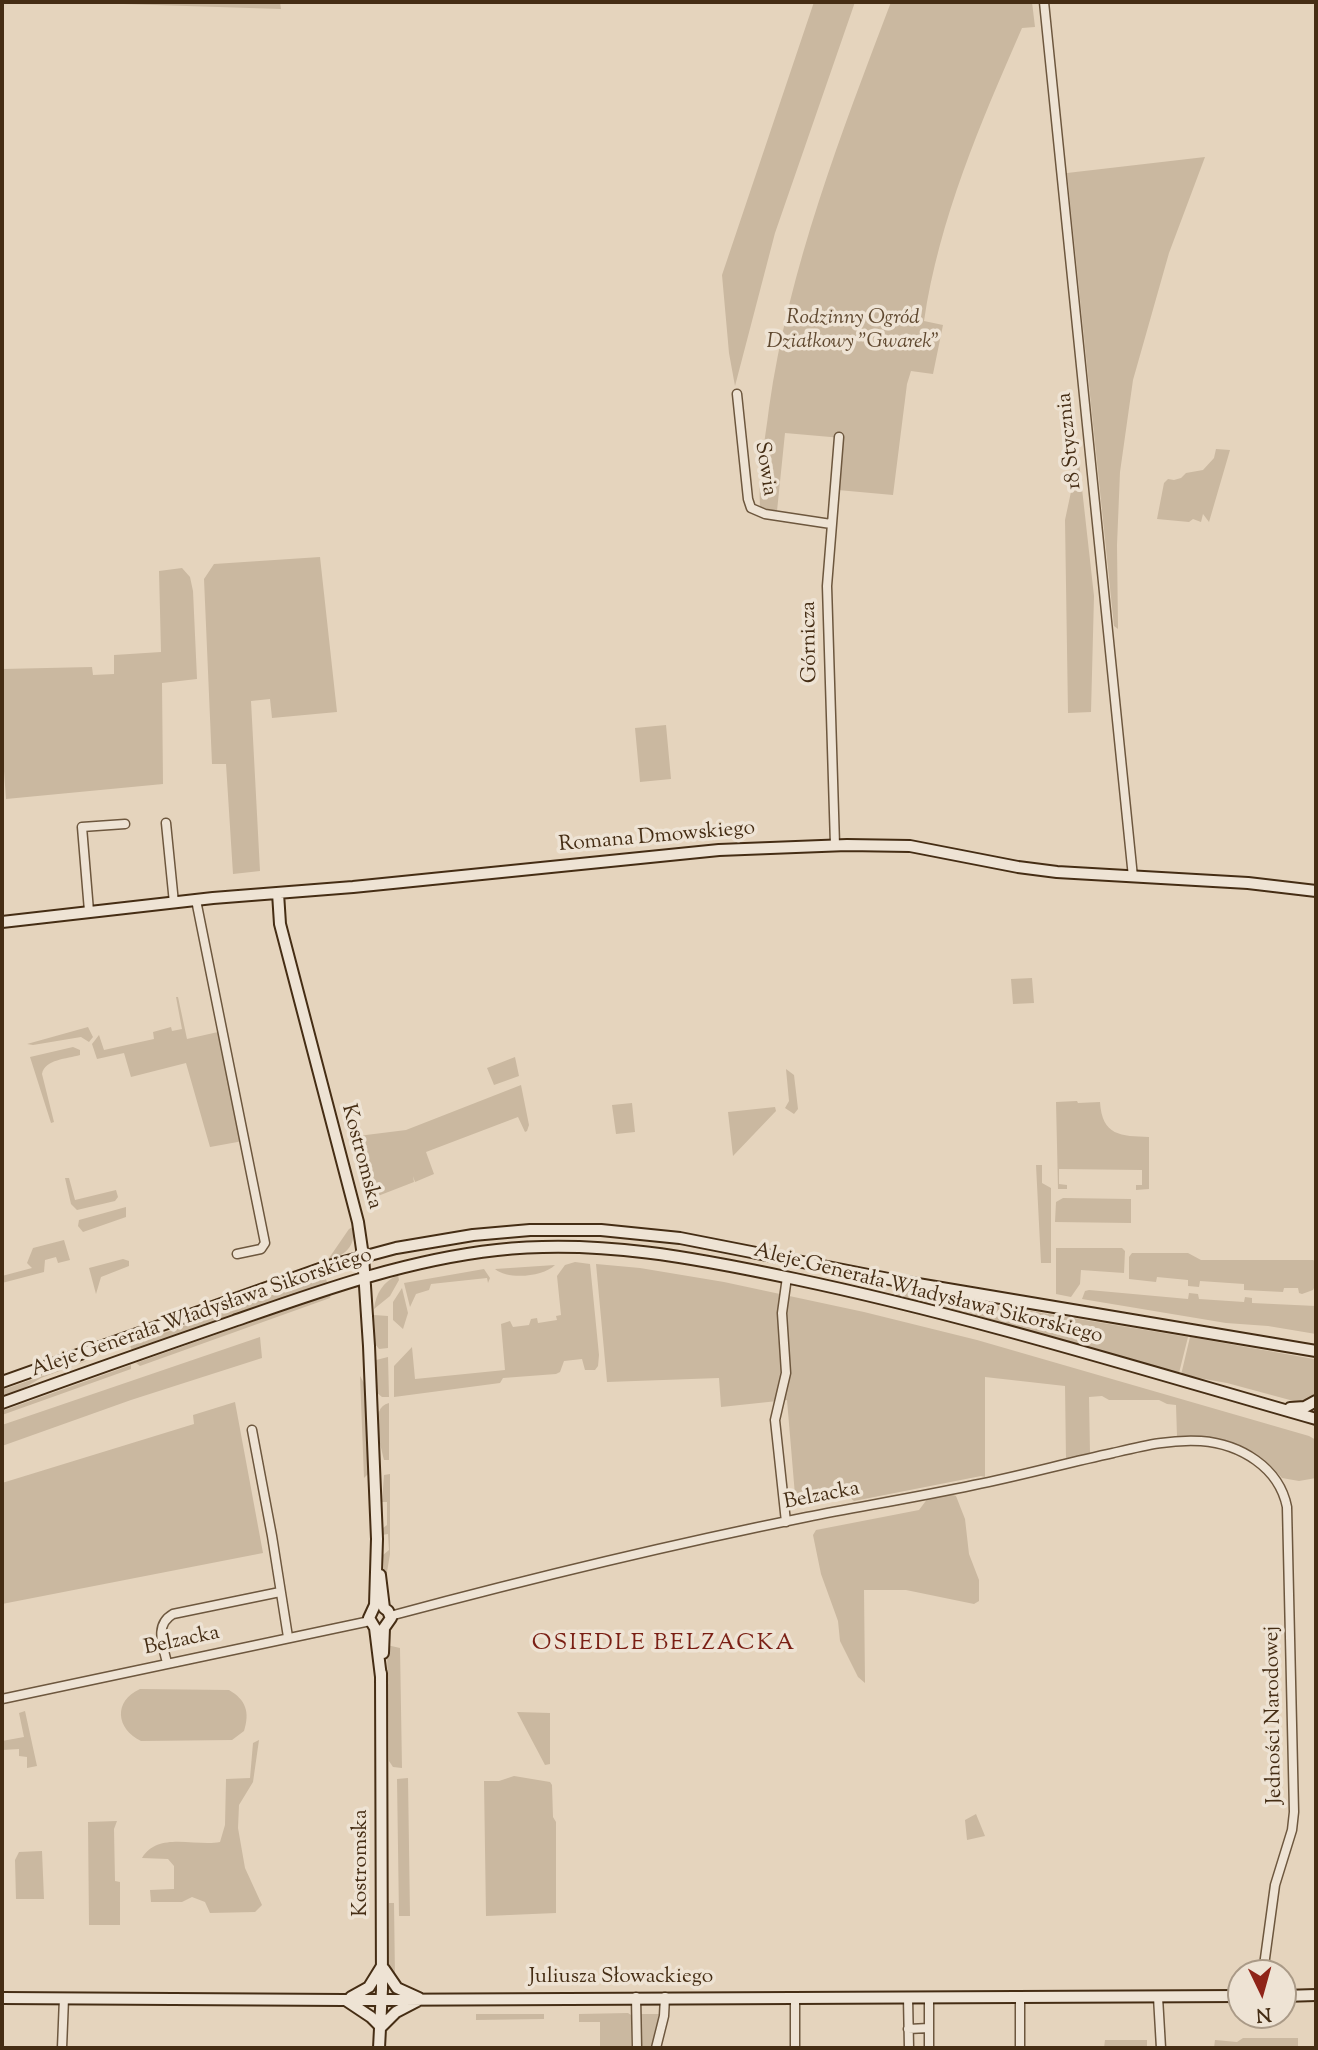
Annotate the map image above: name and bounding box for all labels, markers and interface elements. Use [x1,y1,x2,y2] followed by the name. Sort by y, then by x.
[767,306,939,356] park label: Rodzinny Ogród Działkowy "Gwarek"
[1053,391,1089,491] street label: 18 Stycznia
[747,440,781,498] street label: Sowia
[798,601,824,683] street label: Górnicza
[558,817,756,859] street label: Romana Dmowskiego
[334,1102,386,1212] street label: Kostromska
[751,1239,1105,1351] street label: Aleje Generała Władysława Sikorskiego
[28,1244,376,1384] street label: Aleje Generała Władysława Sikorskiego
[782,1477,862,1517] street label: Belzacka
[142,1622,222,1662] street label: Belzacka
[1261,1626,1289,1804] street label: Jedności Narodowej
[534,1631,794,1659] district label: OSIEDLE BELZACKA
[349,1809,375,1917] street label: Kostromska
[1227,1959,1297,2029] north arrow
[529,1965,713,1991] street label: Juliusza Słowackiego
[1255,1999,1272,2028] text: N

